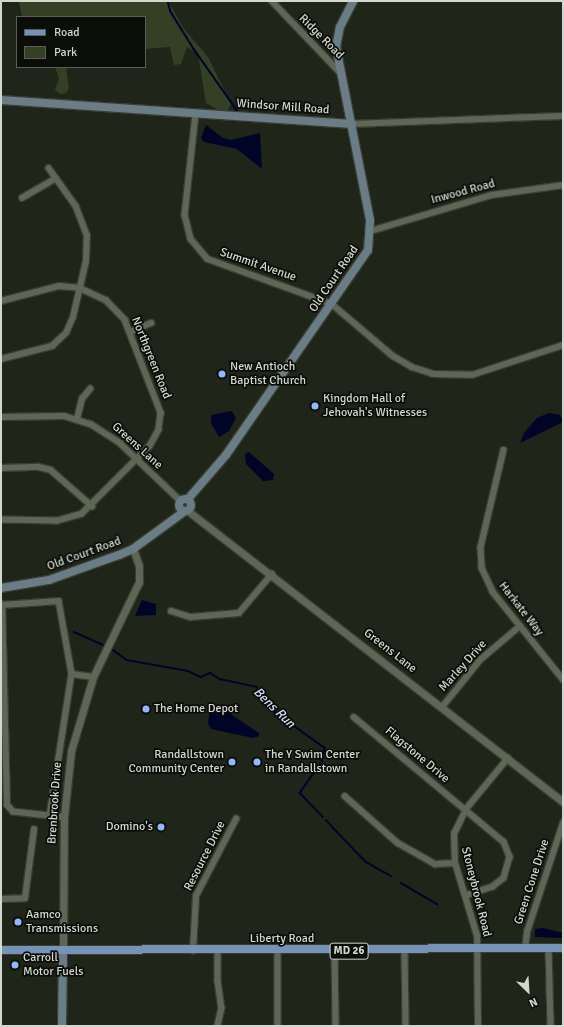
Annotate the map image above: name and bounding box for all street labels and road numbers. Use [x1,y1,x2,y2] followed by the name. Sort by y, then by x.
[296,12,346,62] street label: Ridge Road
[236,97,330,117] street label: Windsor Mill Road
[429,177,497,207] street label: Inwood Road
[306,243,362,315] street label: Old Court Road
[218,245,298,285] street label: Summit Avenue
[128,315,174,401] street label: Northgreen Road
[109,420,165,472] street label: Greens Lane
[45,534,123,574] street label: Old Court Road
[495,579,547,639] street label: Harkate Way
[361,626,419,676] street label: Greens Lane
[436,637,490,695] street label: Marley Drive
[382,724,452,786] street label: Flagstone Drive
[45,761,65,845] street label: Brenbrook Drive
[181,819,229,893] street label: Resource Drive
[511,838,553,926] street label: Green Cone Drive
[458,845,494,939] street label: Stoneybrook Road
[250,932,314,946] street label: Liberty Road
[329,942,369,960] road number: MD 26

